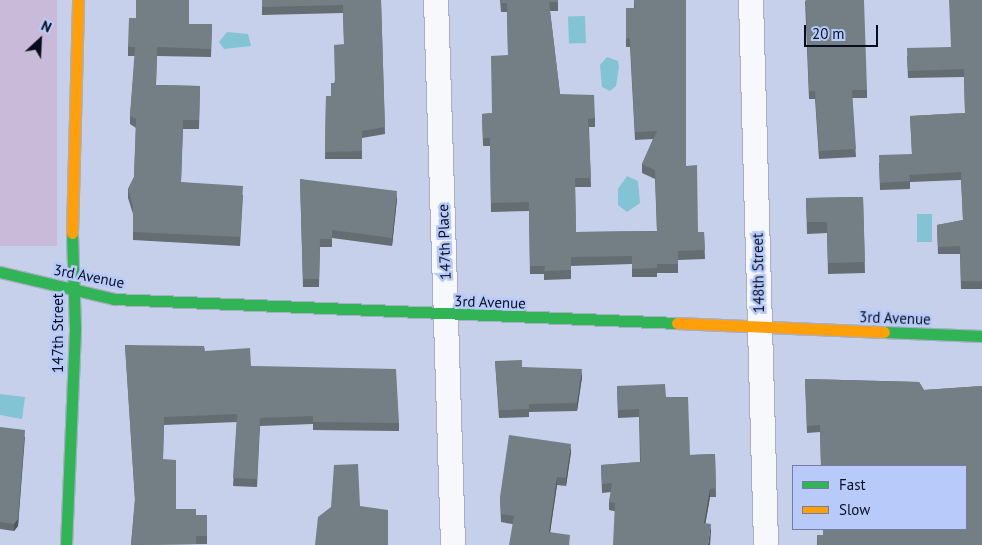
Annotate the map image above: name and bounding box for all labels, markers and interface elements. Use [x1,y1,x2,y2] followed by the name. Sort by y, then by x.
[15,15,65,65] north arrow
[807,15,881,47] scale bar
[38,16,54,37] text: N
[812,24,845,43] text: 20 m
[434,204,454,280] street label: 147th Place
[748,233,768,313] street label: 148th Street
[52,260,126,292] street label: 3rd Avenue
[454,292,526,312] street label: 3rd Avenue
[49,293,67,373] street label: 147th Street
[859,308,931,328] street label: 3rd Avenue
[792,465,967,530] legend
[839,475,866,494] text: Fast
[839,500,870,519] text: Slow

